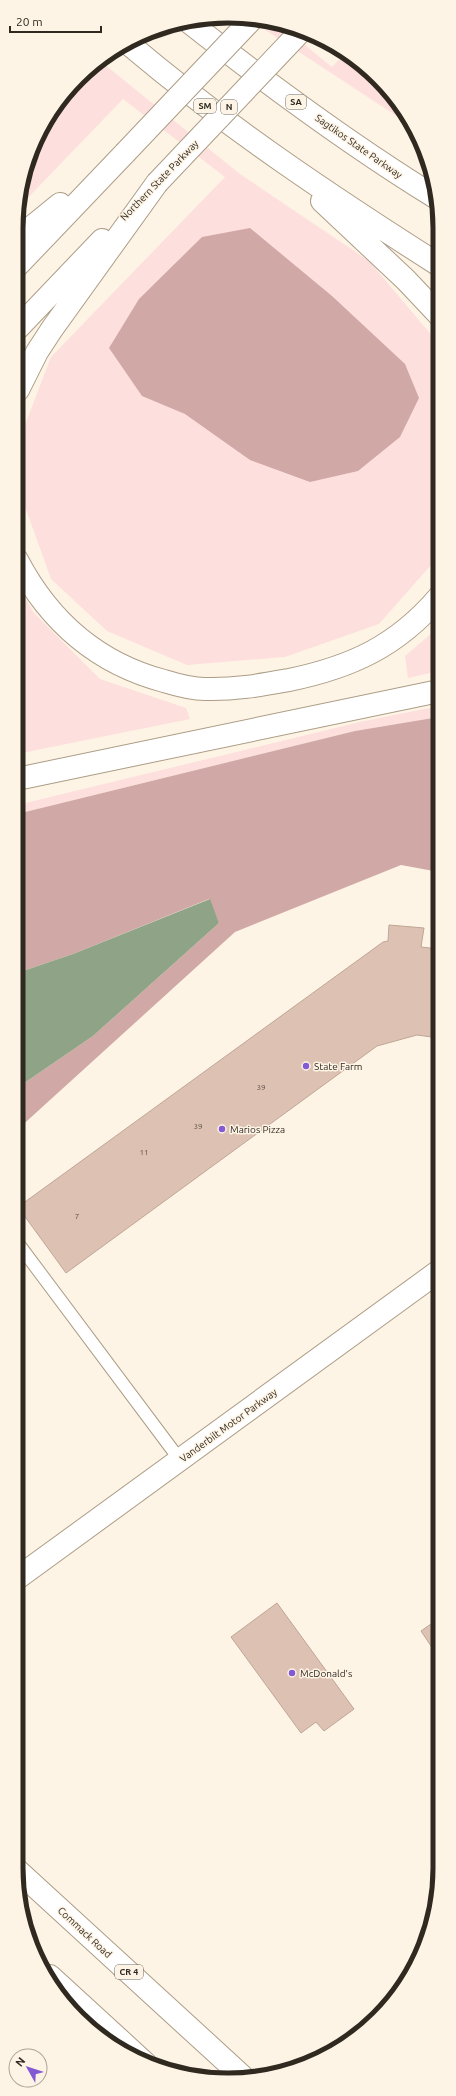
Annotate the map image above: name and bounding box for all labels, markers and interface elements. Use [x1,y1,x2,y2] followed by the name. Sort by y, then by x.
[10,8,101,34] scale bar
[16,15,43,28] text: 20 m
[286,95,306,109] road number: SA
[194,99,216,113] road number: SM
[221,100,237,114] road number: N
[313,112,404,181] street label: Sagtikos State Parkway
[118,138,201,223] street label: Northern State Parkway
[301,1061,311,1071] marker: State Farm
[314,1061,362,1072] place label: State Farm
[256,1083,266,1092] house number: 39
[193,1122,203,1131] house number: 39
[217,1124,227,1134] marker: Marios Pizza
[230,1124,285,1135] place label: Marios Pizza
[139,1148,149,1157] house number: 11
[75,1212,79,1221] house number: 7
[178,1386,279,1464] street label: Vanderbilt Motor Parkway
[287,1668,297,1678] marker: McDonald's
[300,1668,352,1679] place label: McDonald's
[56,1905,114,1960] street label: Commack Road
[115,1965,143,1979] road number: CR 4
[8,2048,48,2088] north arrow
[13,2055,27,2069] text: N

